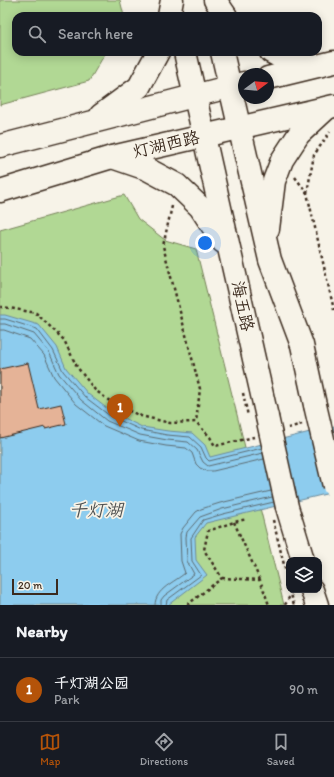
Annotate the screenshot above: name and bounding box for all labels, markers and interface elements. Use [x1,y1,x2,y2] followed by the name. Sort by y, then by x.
[12,12,322,56] search box
[26,23,48,45] icon: search
[58,25,133,43] text: Search here
[238,68,274,104] north arrow
[131,127,201,161] street label: 灯湖西路
[195,233,215,253] your location
[228,279,258,333] street label: 海五路
[107,394,133,427] pin: 1
[69,499,125,521] water label: 千灯湖
[286,557,322,593] map controls
[286,557,322,593] button: layers
[12,577,58,596] scale bar
[18,579,42,592] text: 20 m
[16,621,68,641] text: Nearby
[54,674,129,692] text: 千灯湖公园
[26,682,32,697] text: 1
[289,682,318,697] text: 90 m
[54,692,80,707] text: Park
[39,731,61,768] tab: Map
[140,731,188,768] tab: Directions
[267,731,295,768] tab: Saved

